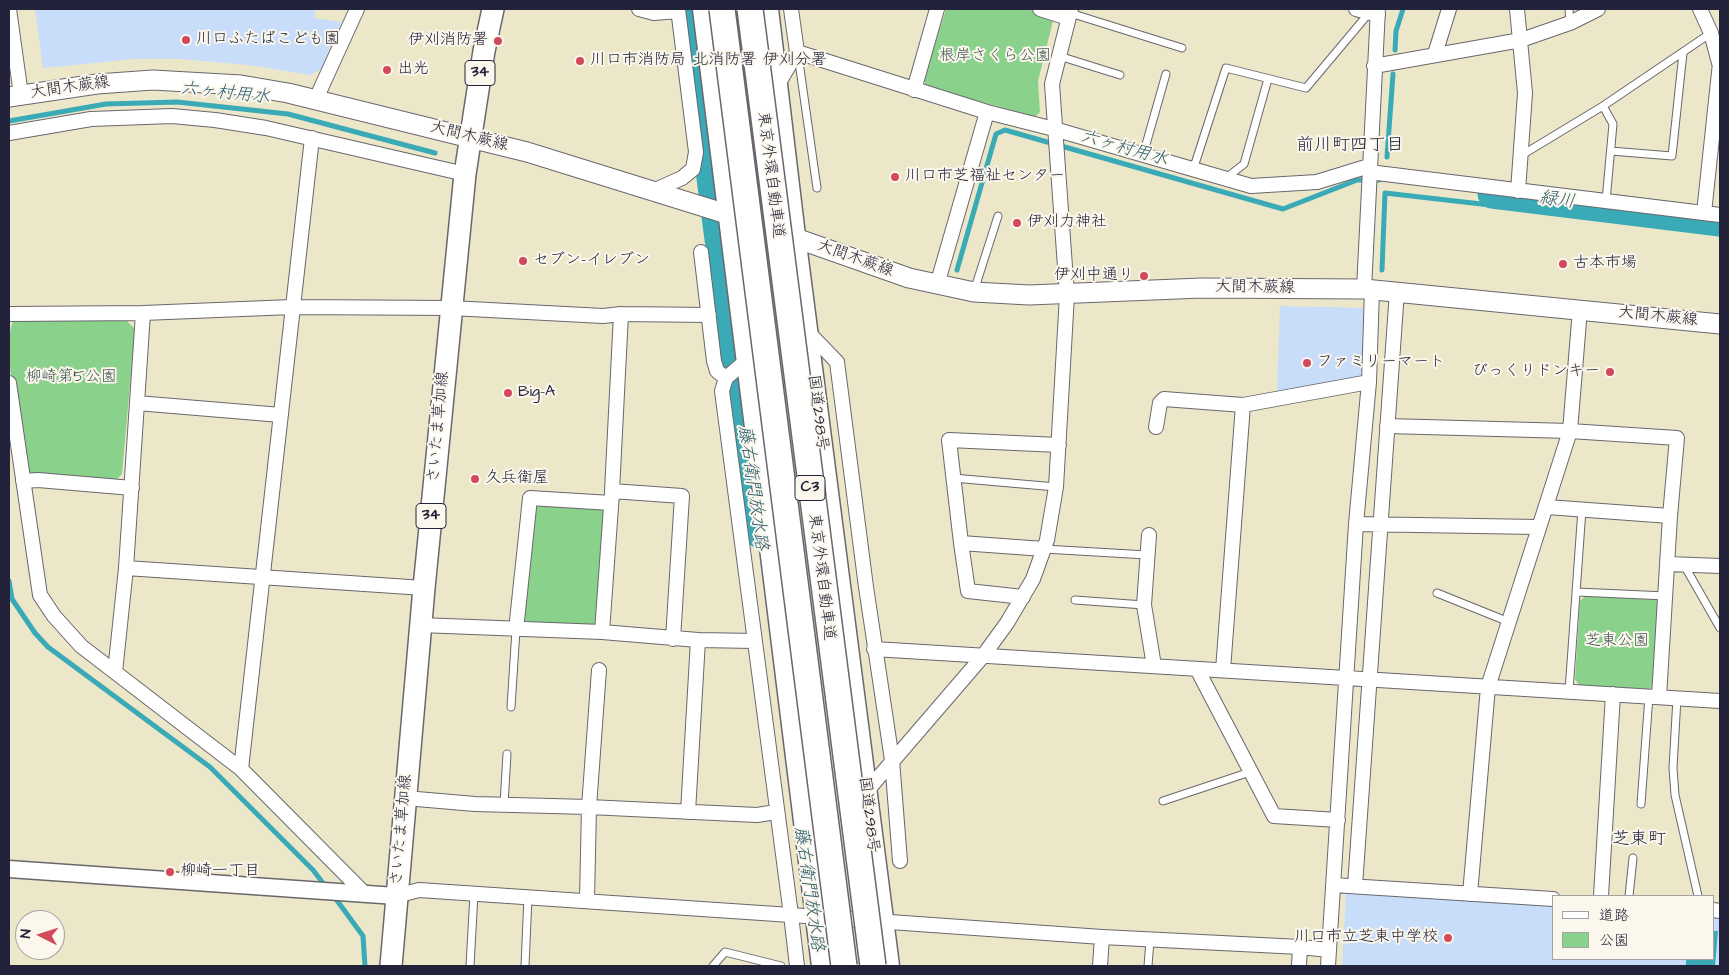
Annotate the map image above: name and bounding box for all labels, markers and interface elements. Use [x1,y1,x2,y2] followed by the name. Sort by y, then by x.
[196,30,340,50] place label: 川口ふたばこども園
[408,31,488,51] place label: 伊刈消防署
[180,34,192,46] marker: 川口ふたばこども園
[492,35,504,47] marker: 伊刈消防署
[939,47,1051,67] park label: 根岸さくら公園
[590,51,827,71] place label: 川口市消防局 北消防署 伊刈分署
[574,55,586,67] marker: 川口市消防局 北消防署 伊刈分署
[397,60,429,80] place label: 出光
[465,60,495,86] road number: 34
[381,64,393,76] marker: 出光
[29,73,111,103] street label: 大間木蕨線
[179,79,271,109] water label: 六ヶ村用水
[753,110,787,240] street label: 東京外環自動車道
[428,118,510,156] street label: 大間木蕨線
[1078,126,1170,172] water label: 六ヶ村用水
[1296,135,1404,157] district label: 前川町四丁目
[905,167,1065,187] place label: 川口市芝福祉センター
[889,171,901,183] marker: 川口市芝福祉センター
[1538,188,1576,214] water label: 緑川
[1027,213,1107,233] place label: 伊刈力神社
[1011,217,1023,229] marker: 伊刈力神社
[814,236,896,282] street label: 大間木蕨線
[533,251,650,271] place label: セブン-イレブン
[1573,254,1637,274] place label: 古本市場
[517,255,529,267] marker: セブン-イレブン
[1557,258,1569,270] marker: 古本市場
[1054,266,1134,286] place label: 伊刈中通り
[1138,270,1150,282] marker: 伊刈中通り
[1215,278,1295,298] street label: 大間木蕨線
[1617,303,1699,331] street label: 大間木蕨線
[1317,353,1445,373] place label: ファミリーマート
[1301,357,1313,369] marker: ファミリーマート
[1472,362,1600,382] place label: びっくりドンキー
[1604,366,1616,378] marker: びっくりドンキー
[25,368,117,388] park label: 柳崎第5公園
[425,370,453,484] street label: さいたま草加線
[803,374,831,452] street label: 国道298号
[518,383,555,403] place label: Big-A
[502,387,514,399] marker: Big-A
[733,424,771,552] water label: 藤右衛門放水路
[485,469,549,489] place label: 久兵衛屋
[469,473,481,485] marker: 久兵衛屋
[795,476,825,500] road number: C3
[416,504,446,528] road number: 34
[804,512,838,642] street label: 東京外環自動車道
[1585,632,1649,652] park label: 芝東公園
[388,773,416,887] street label: さいたま草加線
[854,776,882,854] street label: 国道298号
[789,825,827,953] water label: 藤右衛門放水路
[1612,829,1666,851] district label: 芝東町
[180,862,260,882] place label: 柳崎一丁目
[164,866,176,878] marker: 柳崎一丁目
[1552,895,1714,960] legend
[1599,905,1629,926] text: 道路
[15,910,65,960] north arrow
[1294,928,1438,948] place label: 川口市立芝東中学校
[16,929,36,939] text: N
[1599,930,1629,951] text: 公園
[1442,932,1454,944] marker: 川口市立芝東中学校

